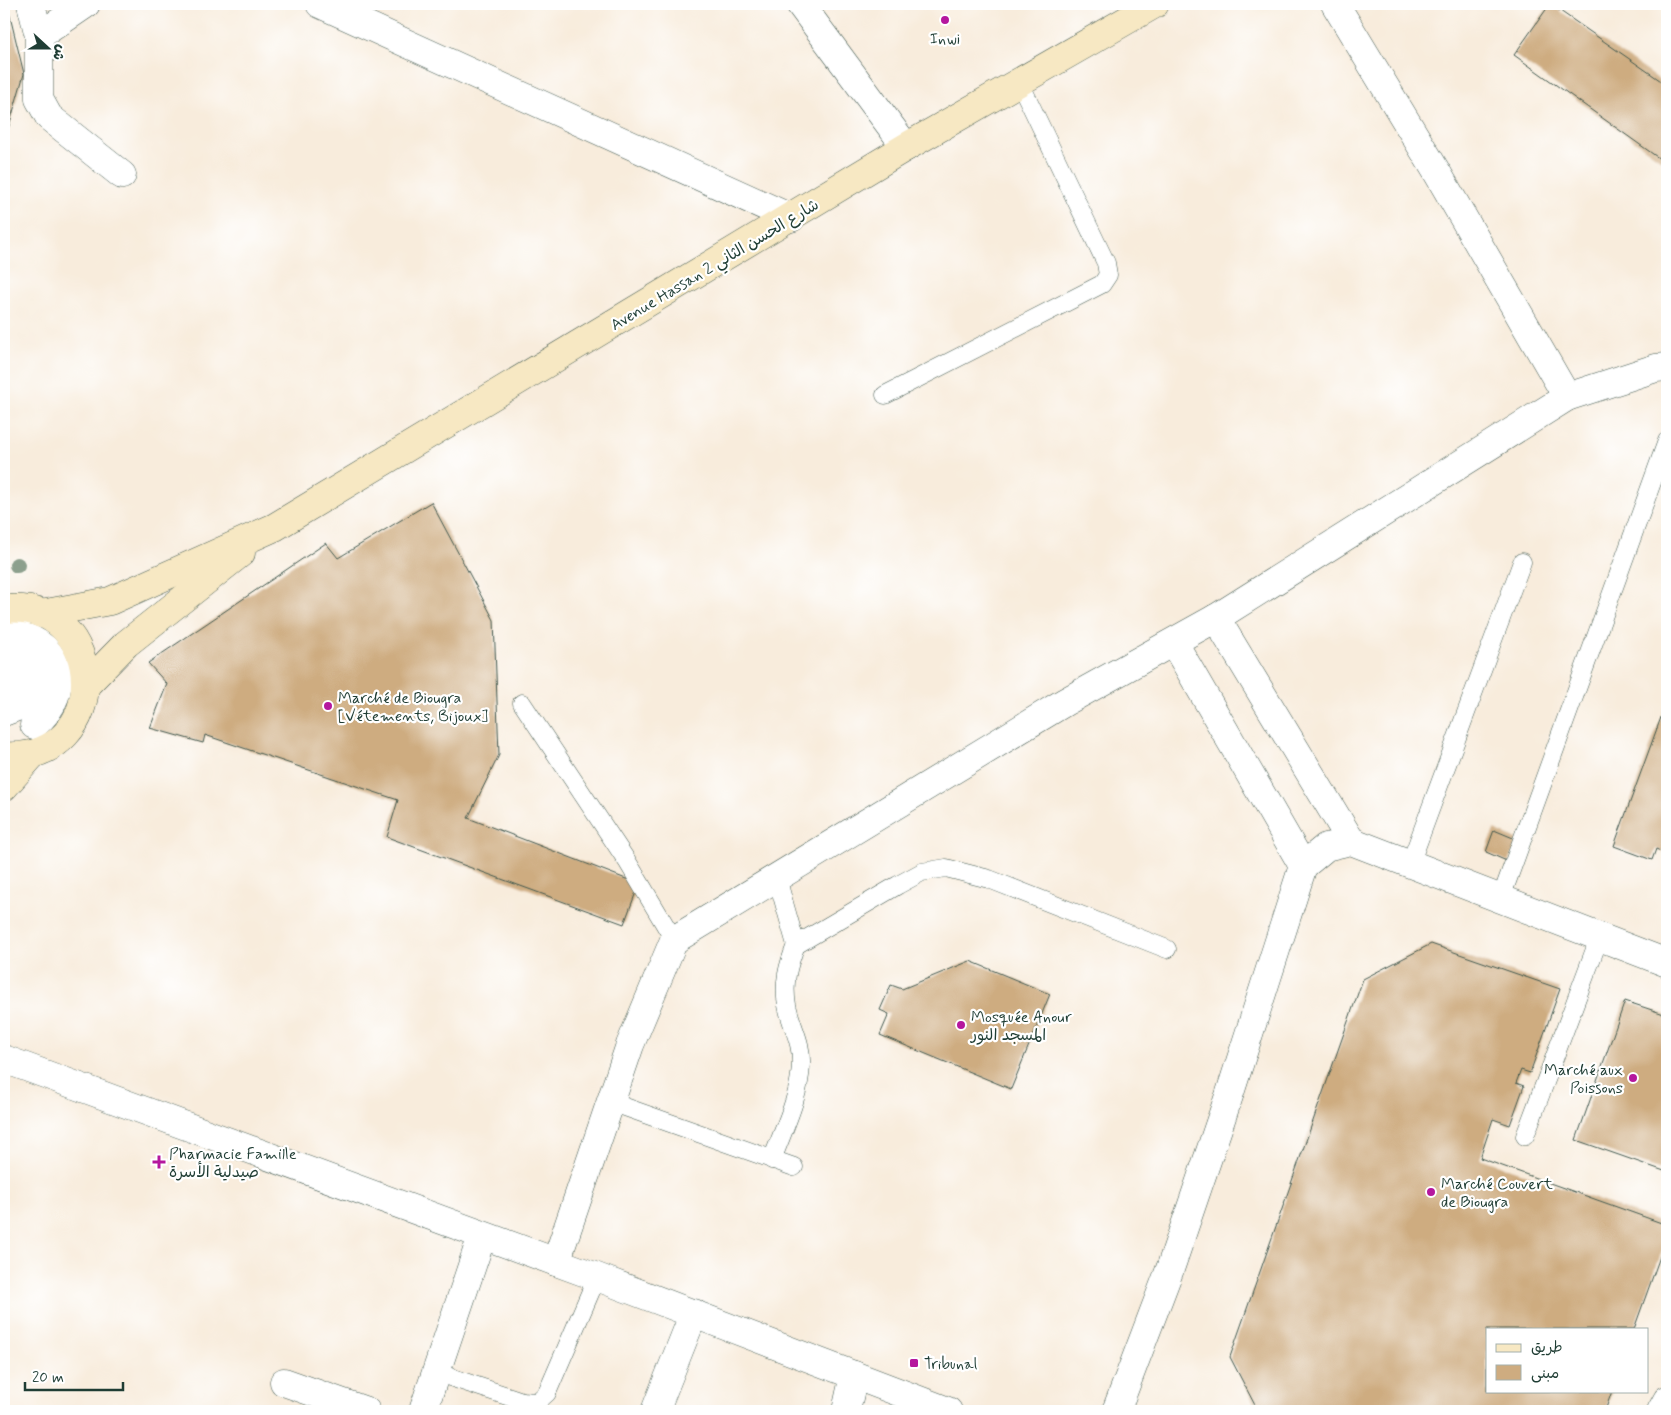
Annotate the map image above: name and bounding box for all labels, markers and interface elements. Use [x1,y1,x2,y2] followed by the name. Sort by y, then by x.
[939,14,951,26] marker: Inwi
[22,22,72,72] north arrow
[930,29,960,50] place label: Inwi
[48,42,70,63] text: ش
[607,195,824,339] street label: Avenue Hassan 2 شارع الحسن الثاني
[338,688,488,727] place label: Marché de Biougra [Vétements, Bijoux]
[322,700,334,712] marker: Marché de Biougra [Vétements, Bijoux]
[969,1007,1072,1046] place label: Mosquée Anour المسجد النور
[955,1019,967,1031] marker: Mosquée Anour المسجد النور
[1544,1060,1623,1099] place label: Marché aux Poissons
[1627,1072,1639,1084] marker: Marché aux Poissons
[169,1144,297,1183] place label: Pharmacie Famille صيدلية الأسرة
[153,1156,165,1168] marker: Pharmacie Famille صيدلية الأسرة
[1441,1174,1554,1213] place label: Marché Couvert de Biougra
[1425,1186,1437,1198] marker: Marché Couvert de Biougra
[1486,1328,1648,1392] legend
[1531,1338,1563,1358] text: طريق
[924,1354,978,1375] place label: Tribunal
[908,1357,920,1369] marker: Tribunal
[25,1360,122,1392] scale bar
[1531,1364,1559,1384] text: مبنى
[32,1368,64,1388] text: 20 m

